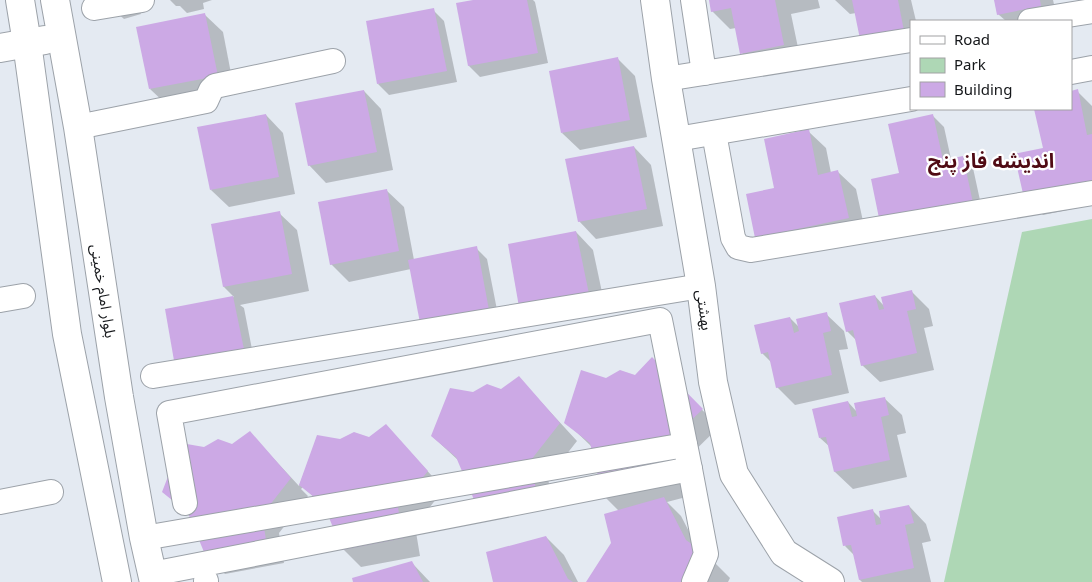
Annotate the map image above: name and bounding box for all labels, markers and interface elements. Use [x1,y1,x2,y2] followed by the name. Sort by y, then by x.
[910,20,1072,110] legend
[954,24,990,56] text: Road
[954,49,986,81] text: Park
[954,74,1012,106] text: Building
[928,141,1054,183] district label: اندیشه فاز پنج
[80,242,126,340] street label: بلوار امام خمینی
[685,287,723,333] street label: بهشتی

